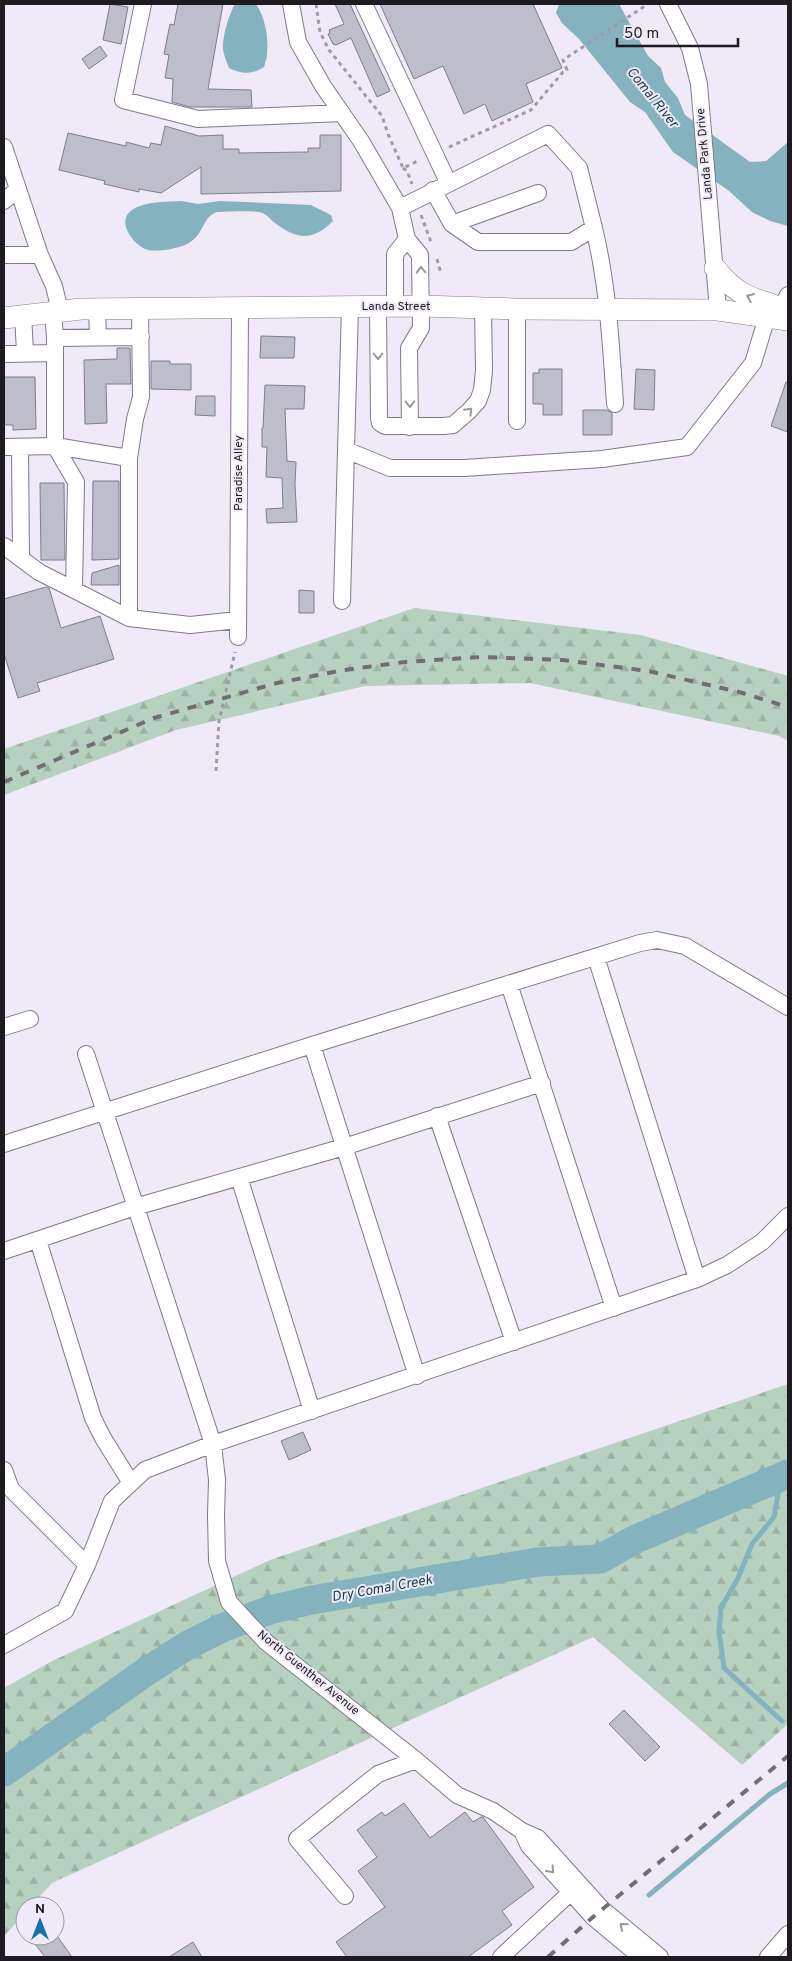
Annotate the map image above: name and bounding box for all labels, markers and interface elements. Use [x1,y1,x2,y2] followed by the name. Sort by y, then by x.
[617,15,738,47] scale bar
[624,25,659,44] text: 50 m
[622,64,683,133] water label: Comal River
[693,107,717,201] street label: Landa Park Drive
[415,266,426,274] one-way arrow
[746,292,755,303] one-way arrow
[361,299,431,315] street label: Landa Street
[373,352,383,360] one-way arrow
[405,400,415,408] one-way arrow
[463,407,472,416] one-way arrow
[231,435,247,511] street label: Paradise Alley
[331,1572,434,1606] water label: Dry Comal Creek
[254,1627,362,1719] street label: North Guenther Avenue
[545,1864,554,1873] one-way arrow
[15,1896,65,1946] north arrow
[35,1901,45,1918] text: N
[619,1923,628,1932] one-way arrow

